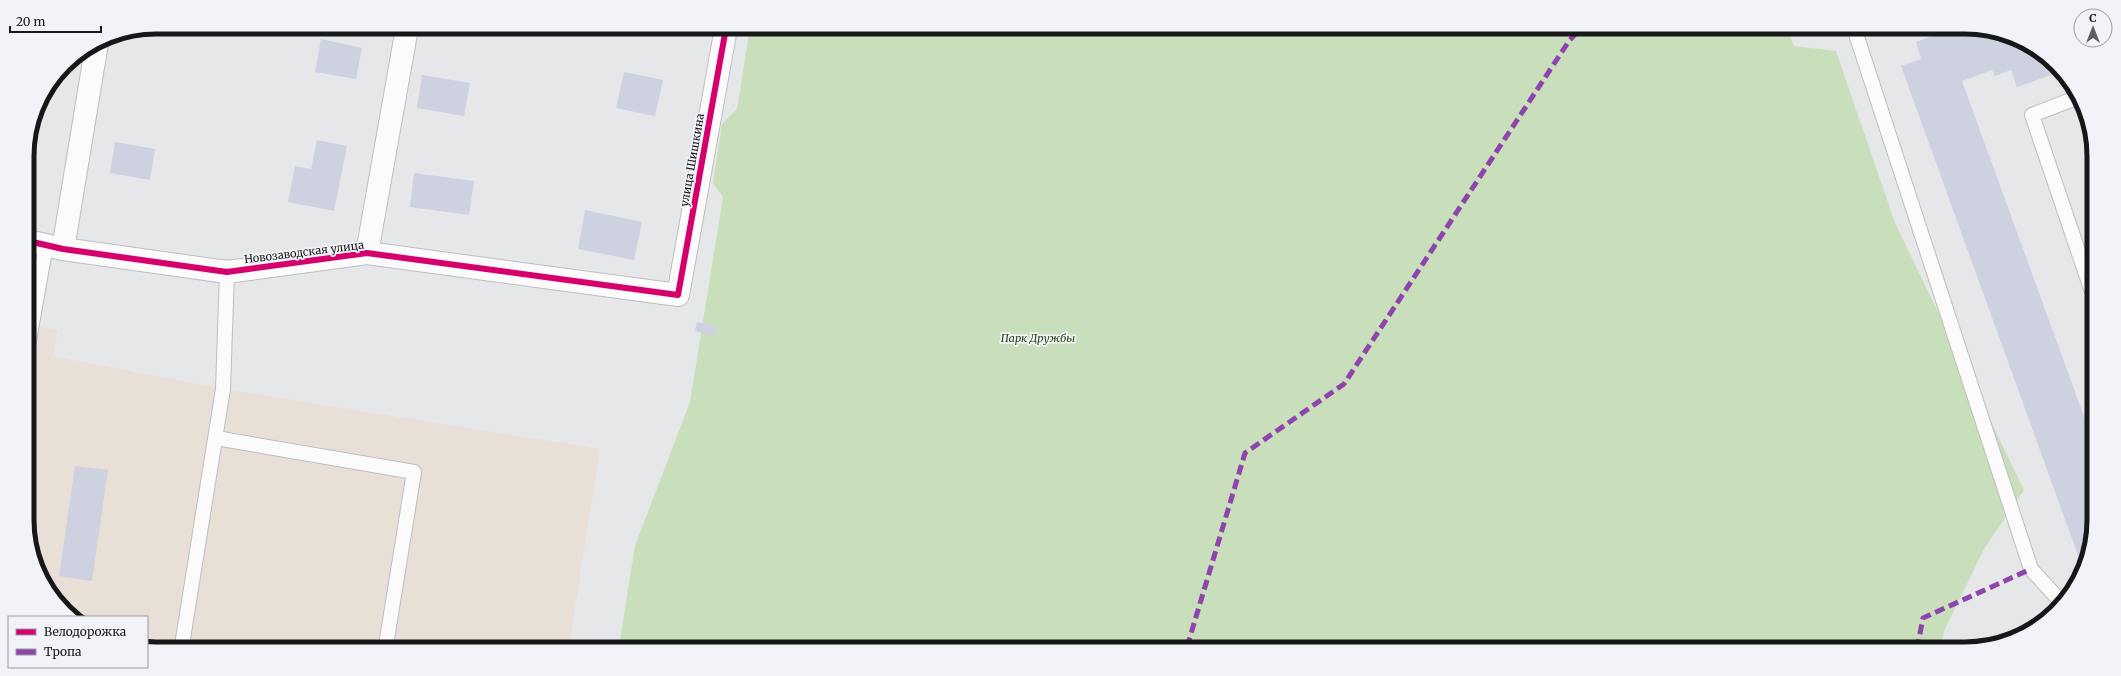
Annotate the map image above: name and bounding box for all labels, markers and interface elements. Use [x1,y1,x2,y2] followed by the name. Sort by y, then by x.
[10,8,101,34] scale bar
[2073,8,2113,48] north arrow
[2089,11,2097,25] text: С
[16,14,45,29] text: 20 m
[677,112,707,208] street label: улица Шишкина
[243,238,365,266] street label: Новозаводская улица
[1001,331,1075,345] park label: Парк Дружбы
[8,616,148,668] legend
[44,624,127,639] text: Велодорожка
[44,644,82,659] text: Тропа

